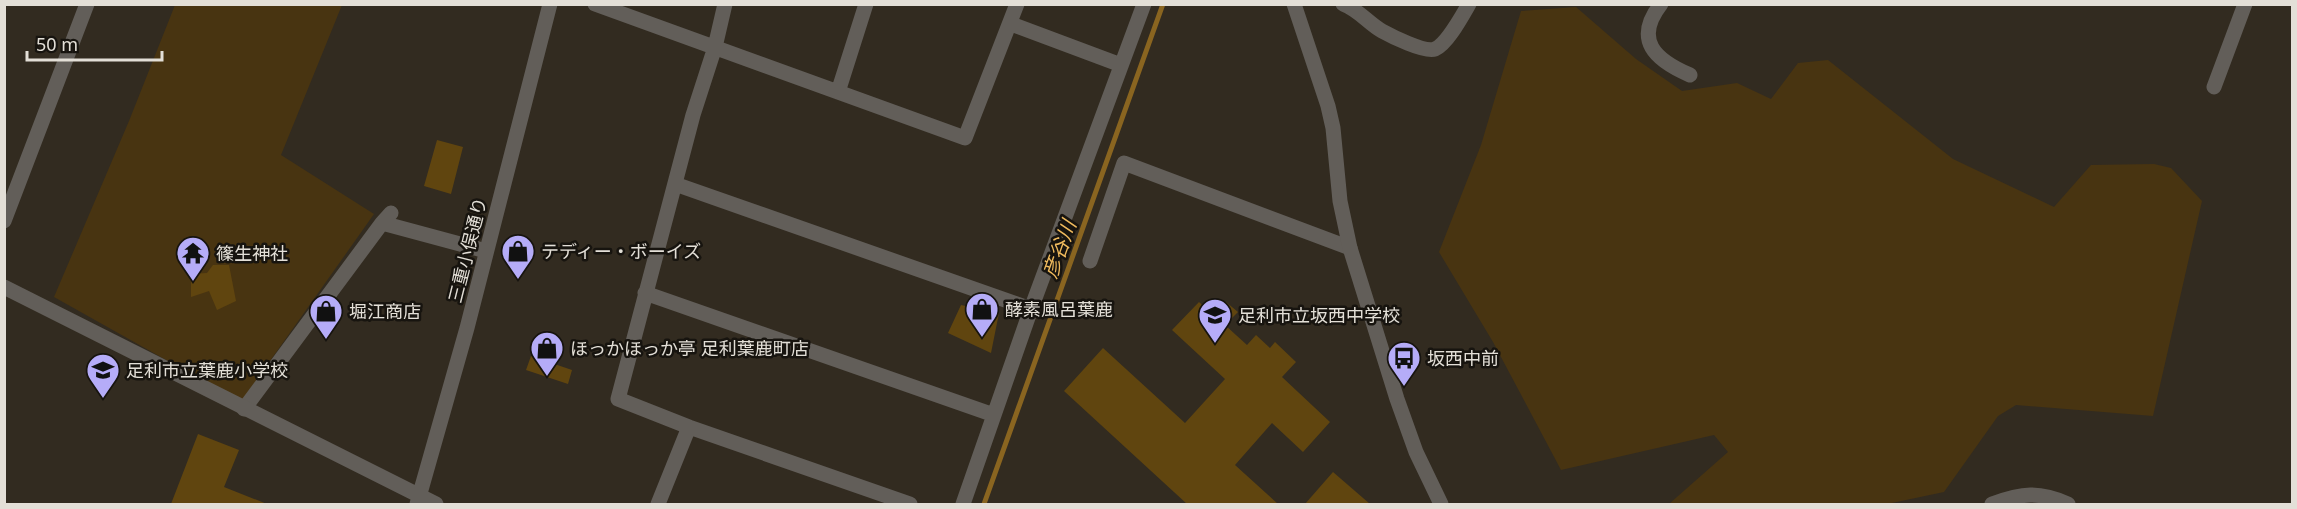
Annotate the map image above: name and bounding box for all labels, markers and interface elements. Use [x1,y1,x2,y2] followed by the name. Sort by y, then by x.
[27,24,162,62] scale bar
[36,32,78,56] text: 50 m
[442,195,492,305] street label: 三重小俣通り
[1036,214,1083,282] water label: 彦谷川
[500,233,536,280] shop icon: テディー・ボーイズ
[175,235,211,282] temple icon: 篠生神社
[541,239,701,263] place label: テディー・ボーイズ
[216,241,288,265] place label: 篠生神社
[964,291,1000,338] shop icon: 酵素風呂葉鹿
[308,293,344,340] shop icon: 堀江商店
[1005,297,1113,321] place label: 酵素風呂葉鹿
[1197,297,1233,344] school or university icon: 足利市立坂西中学校
[349,299,421,323] place label: 堀江商店
[1238,303,1400,327] place label: 足利市立坂西中学校
[529,330,565,377] shop icon: ほっかほっか亭 足利葉鹿町店
[570,336,809,360] place label: ほっかほっか亭 足利葉鹿町店
[1386,340,1422,387] bus stop icon: 坂西中前
[1427,346,1499,370] place label: 坂西中前
[85,352,121,399] school or university icon: 足利市立葉鹿小学校
[126,358,288,382] place label: 足利市立葉鹿小学校

